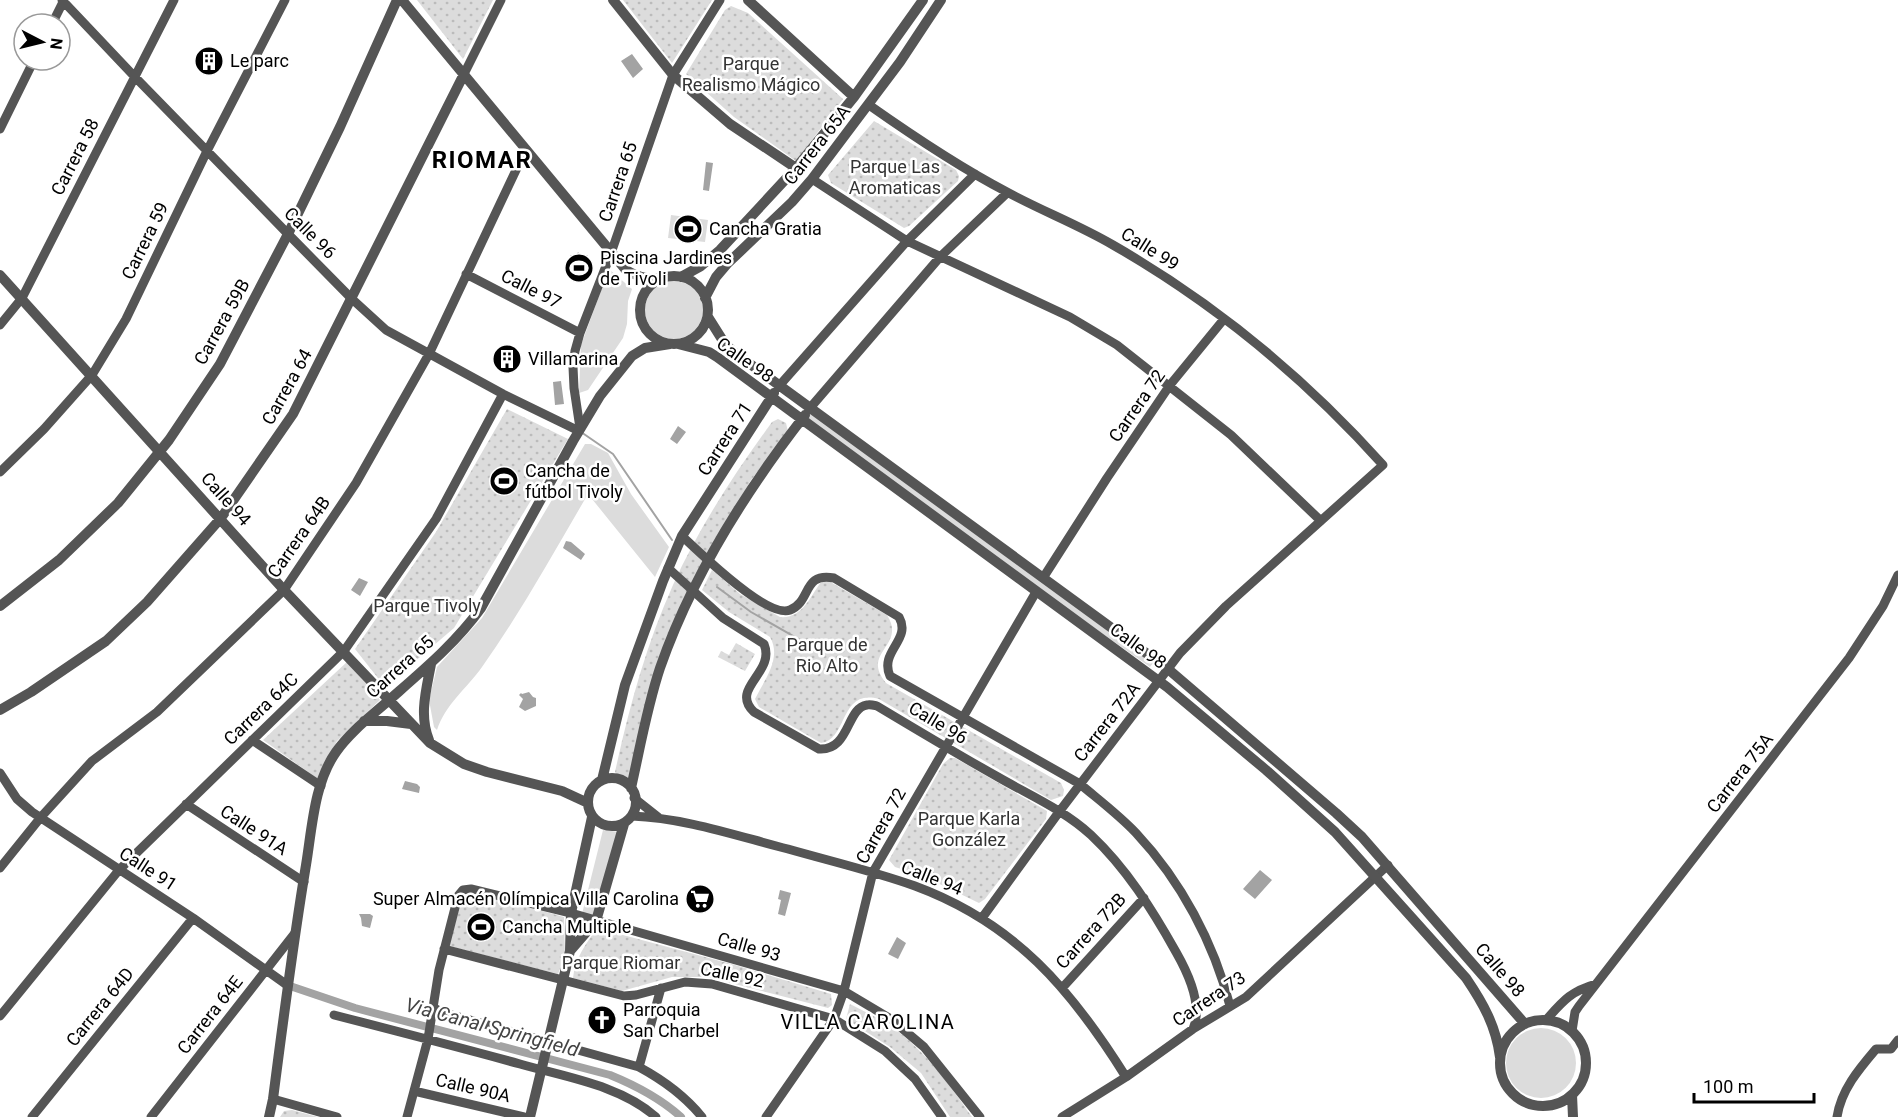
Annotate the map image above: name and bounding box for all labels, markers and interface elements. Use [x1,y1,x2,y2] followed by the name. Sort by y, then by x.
[12,12,72,72] north arrow
[46,37,67,51] text: N
[193,45,225,77] building icon: Le parc
[230,50,289,71] place label: Le parc
[682,53,820,95] park label: Parque Realismo Mágico
[779,101,854,189] street label: Carrera 65A
[46,115,103,199] street label: Carrera 58
[594,139,641,225] street label: Carrera 65
[432,146,532,174] district label: RIOMAR
[849,156,941,198] park label: Parque Las Aromaticas
[117,199,172,283] street label: Carrera 59
[280,202,341,263] street label: Calle 96
[672,213,704,245] sports icon: Cancha Gratia
[709,218,822,239] place label: Cancha Gratia
[1117,223,1183,275] street label: Calle 99
[600,247,732,289] place label: Piscina Jardines de Tivoli
[563,252,595,284] sports icon: Piscina Jardines de Tivoli
[498,265,565,313] street label: Calle 97
[189,275,254,368] street label: Carrera 59B
[713,332,778,387] street label: Calle 98
[491,343,523,375] building icon: Villamarina
[257,345,316,428] street label: Carrera 64
[528,348,618,369] place label: Villamarina
[1104,366,1169,446] street label: Carrera 72
[693,398,756,479] street label: Carrera 71
[525,460,623,502] place label: Cancha de fútbol Tivoly
[488,465,520,497] sports icon: Cancha de fútbol Tivoly
[197,468,256,530] street label: Calle 94
[263,492,334,581] street label: Carrera 64B
[373,595,481,616] park label: Parque Tivoly
[1106,618,1171,673] street label: Calle 98
[362,631,438,702] street label: Carrera 65
[787,634,867,676] park label: Parque de Rio Alto
[219,668,302,749] street label: Carrera 64C
[1069,678,1144,766] street label: Carrera 72A
[905,697,971,748] street label: Calle 96
[1702,729,1777,817] street label: Carrera 75A
[851,784,910,867] street label: Carrera 72
[217,800,292,859] street label: Calle 91A
[918,808,1020,850] park label: Parque Karla González
[115,842,181,895] street label: Calle 91
[898,856,966,899] street label: Calle 94
[684,883,716,915] supermarket icon: Super Almacén Olímpica Villa Carolina
[373,888,679,909] place label: Super Almacén Olímpica Villa Carolina
[1051,889,1130,973] street label: Carrera 72B
[465,911,497,943] sports icon: Cancha Multiple
[502,916,631,937] place label: Cancha Multiple
[715,928,783,966] street label: Calle 93
[1471,938,1529,1001] street label: Calle 98
[562,952,680,973] park label: Parque Riomar
[698,958,766,991] street label: Calle 92
[62,963,138,1050] street label: Carrera 64D
[1168,967,1249,1031] street label: Carrera 73
[173,971,247,1058] street label: Carrera 64E
[403,992,582,1062] water label: Via Canal Springfield
[623,999,719,1041] place label: Parroquia San Charbel
[586,1004,618,1036] church icon: Parroquia San Charbel
[781,1010,955,1034] district label: VILLA CAROLINA
[1694,1066,1814,1104] scale bar
[434,1069,513,1106] street label: Calle 90A
[1703,1076,1754,1097] text: 100 m

